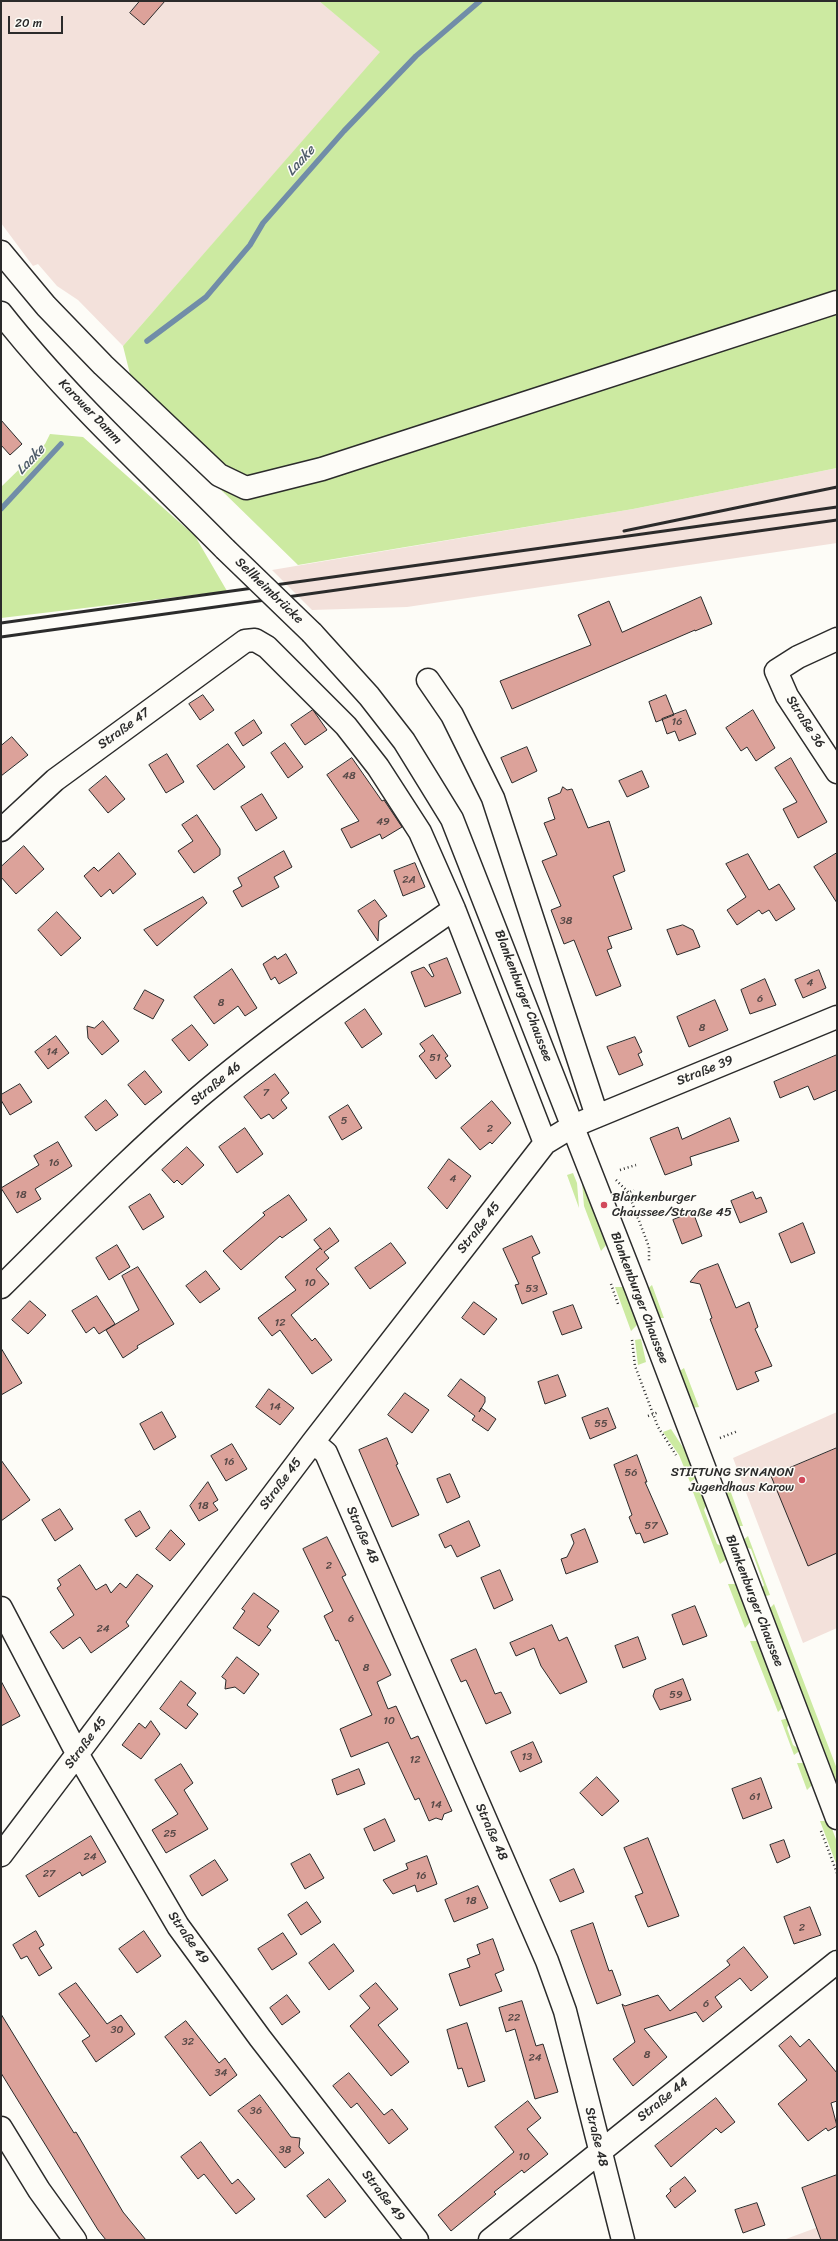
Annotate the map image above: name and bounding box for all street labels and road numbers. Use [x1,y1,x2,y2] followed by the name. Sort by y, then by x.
[55,376,125,448] street label: Karower Damm
[232,555,306,627] street label: Sellheimbrücke
[782,693,828,751] street label: Straße 36
[95,705,153,753] street label: Straße 47
[491,928,555,1064] street label: Blankenburger Chaussee
[674,1053,736,1089] street label: Straße 39
[188,1059,244,1109] street label: Straße 46
[454,1199,504,1257] street label: Straße 45
[607,1230,671,1366] street label: Blankenburger Chaussee
[256,1455,306,1513] street label: Straße 45
[343,1504,381,1566] street label: Straße 48
[722,1533,786,1669] street label: Blankenburger Chaussee
[61,1714,111,1772] street label: Straße 45
[472,1801,510,1863] street label: Straße 48
[164,1909,212,1967] street label: Straße 49
[634,2075,692,2125] street label: Straße 44
[581,2106,611,2168] street label: Straße 48
[358,2167,408,2225] street label: Straße 49

